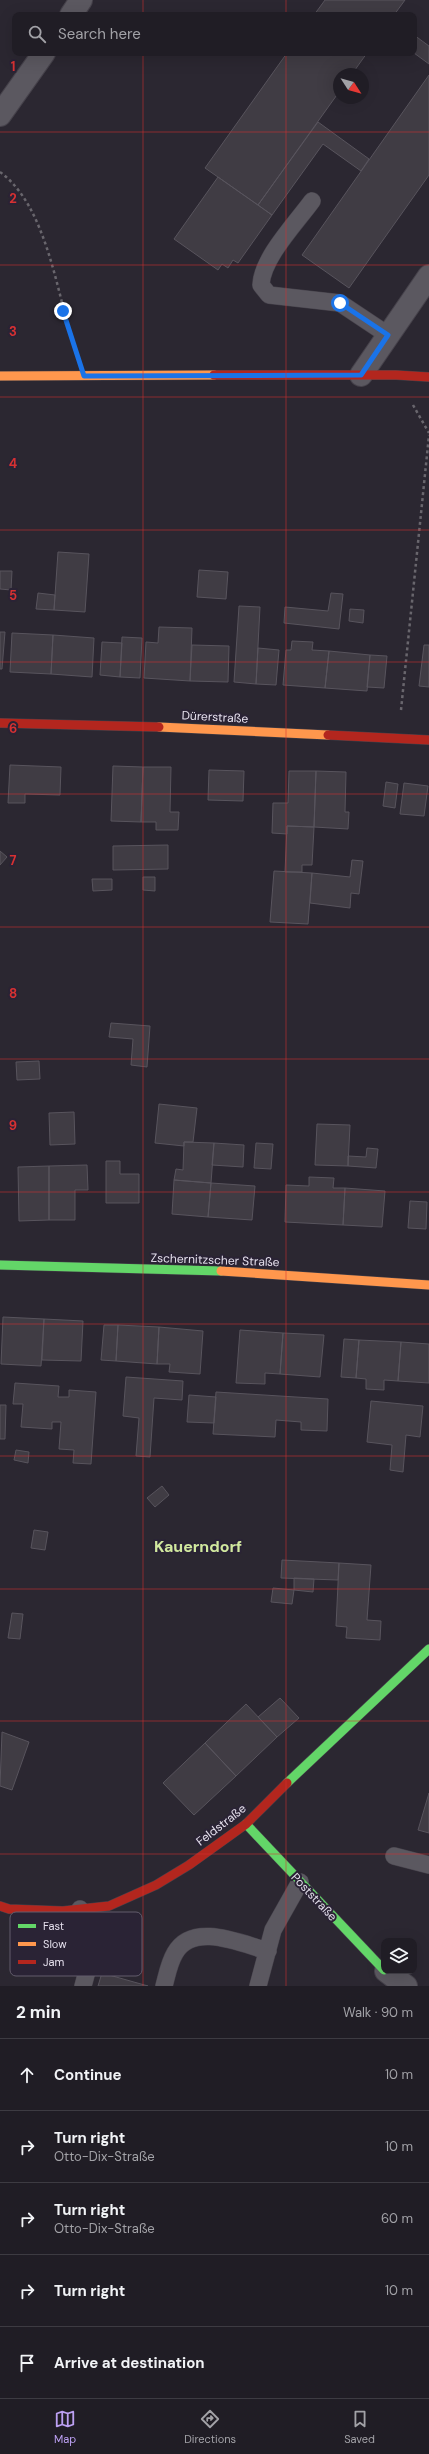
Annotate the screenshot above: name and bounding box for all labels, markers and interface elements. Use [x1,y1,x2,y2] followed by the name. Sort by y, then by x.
[12,12,417,56] search box
[26,23,48,45] icon: search
[58,24,141,44] text: Search here
[11,58,15,75] text: 1
[333,68,369,104] north arrow
[9,190,17,207] text: 2
[331,294,349,312] route start
[54,302,72,320] route end
[9,323,17,340] text: 3
[9,455,17,472] text: 4
[9,587,17,604] text: 5
[181,707,249,727] street label: Dürerstraße
[9,720,17,737] text: 6
[10,852,17,869] text: 7
[9,985,17,1002] text: 8
[9,1117,17,1134] text: 9
[150,1250,280,1270] street label: Zschernitzscher Straße
[154,1536,242,1557] district label: Kauerndorf
[193,1800,249,1850] street label: Feldstraße
[288,1870,341,1925] street label: Poststraße
[10,1912,142,1976] legend
[43,1919,64,1933] text: Fast
[43,1937,67,1951] text: Slow
[381,1938,417,1974] map controls
[381,1938,417,1974] button: layers
[43,1955,64,1969] text: Jam
[16,2001,61,2023] text: 2 min
[343,2004,413,2021] text: Walk · 90 m
[16,2064,38,2086] icon: ahead
[54,2065,122,2085] text: Continue
[385,2066,413,2083] text: 10 m
[54,2128,125,2148] text: Turn right
[16,2136,38,2158] icon: right
[385,2138,413,2155] text: 10 m
[54,2148,155,2165] text: Otto-Dix-Straße
[54,2200,125,2220] text: Turn right
[16,2208,38,2230] icon: right
[381,2210,413,2227] text: 60 m
[54,2220,155,2237] text: Otto-Dix-Straße
[16,2280,38,2302] icon: right
[54,2281,125,2301] text: Turn right
[385,2282,413,2299] text: 10 m
[16,2352,38,2374] icon: arrive
[54,2353,205,2373] text: Arrive at destination
[54,2408,76,2446] tab: Map
[184,2408,236,2446] tab: Directions
[344,2408,375,2446] tab: Saved

